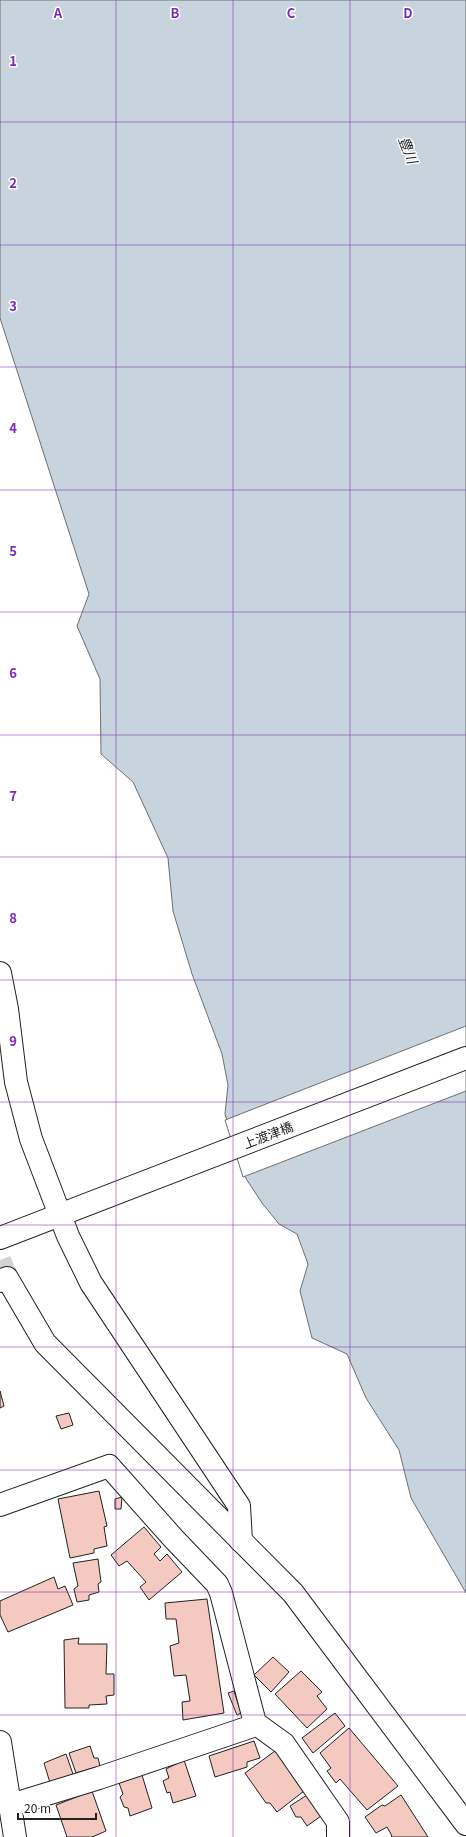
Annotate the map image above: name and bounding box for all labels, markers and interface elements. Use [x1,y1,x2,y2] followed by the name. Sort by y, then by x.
[53,3,63,22] text: A
[171,3,180,22] text: B
[287,3,296,22] text: C
[403,3,413,22] text: D
[9,51,17,70] text: 1
[395,133,424,168] water label: 豊川
[9,173,17,192] text: 2
[9,296,17,315] text: 3
[9,418,17,437] text: 4
[9,541,17,560] text: 5
[9,663,17,682] text: 6
[9,786,17,805] text: 7
[9,908,17,927] text: 8
[9,1031,17,1050] text: 9
[240,1116,296,1153] street label: 上渡津橋
[18,1795,96,1821] scale bar
[24,1799,51,1816] text: 20 m

